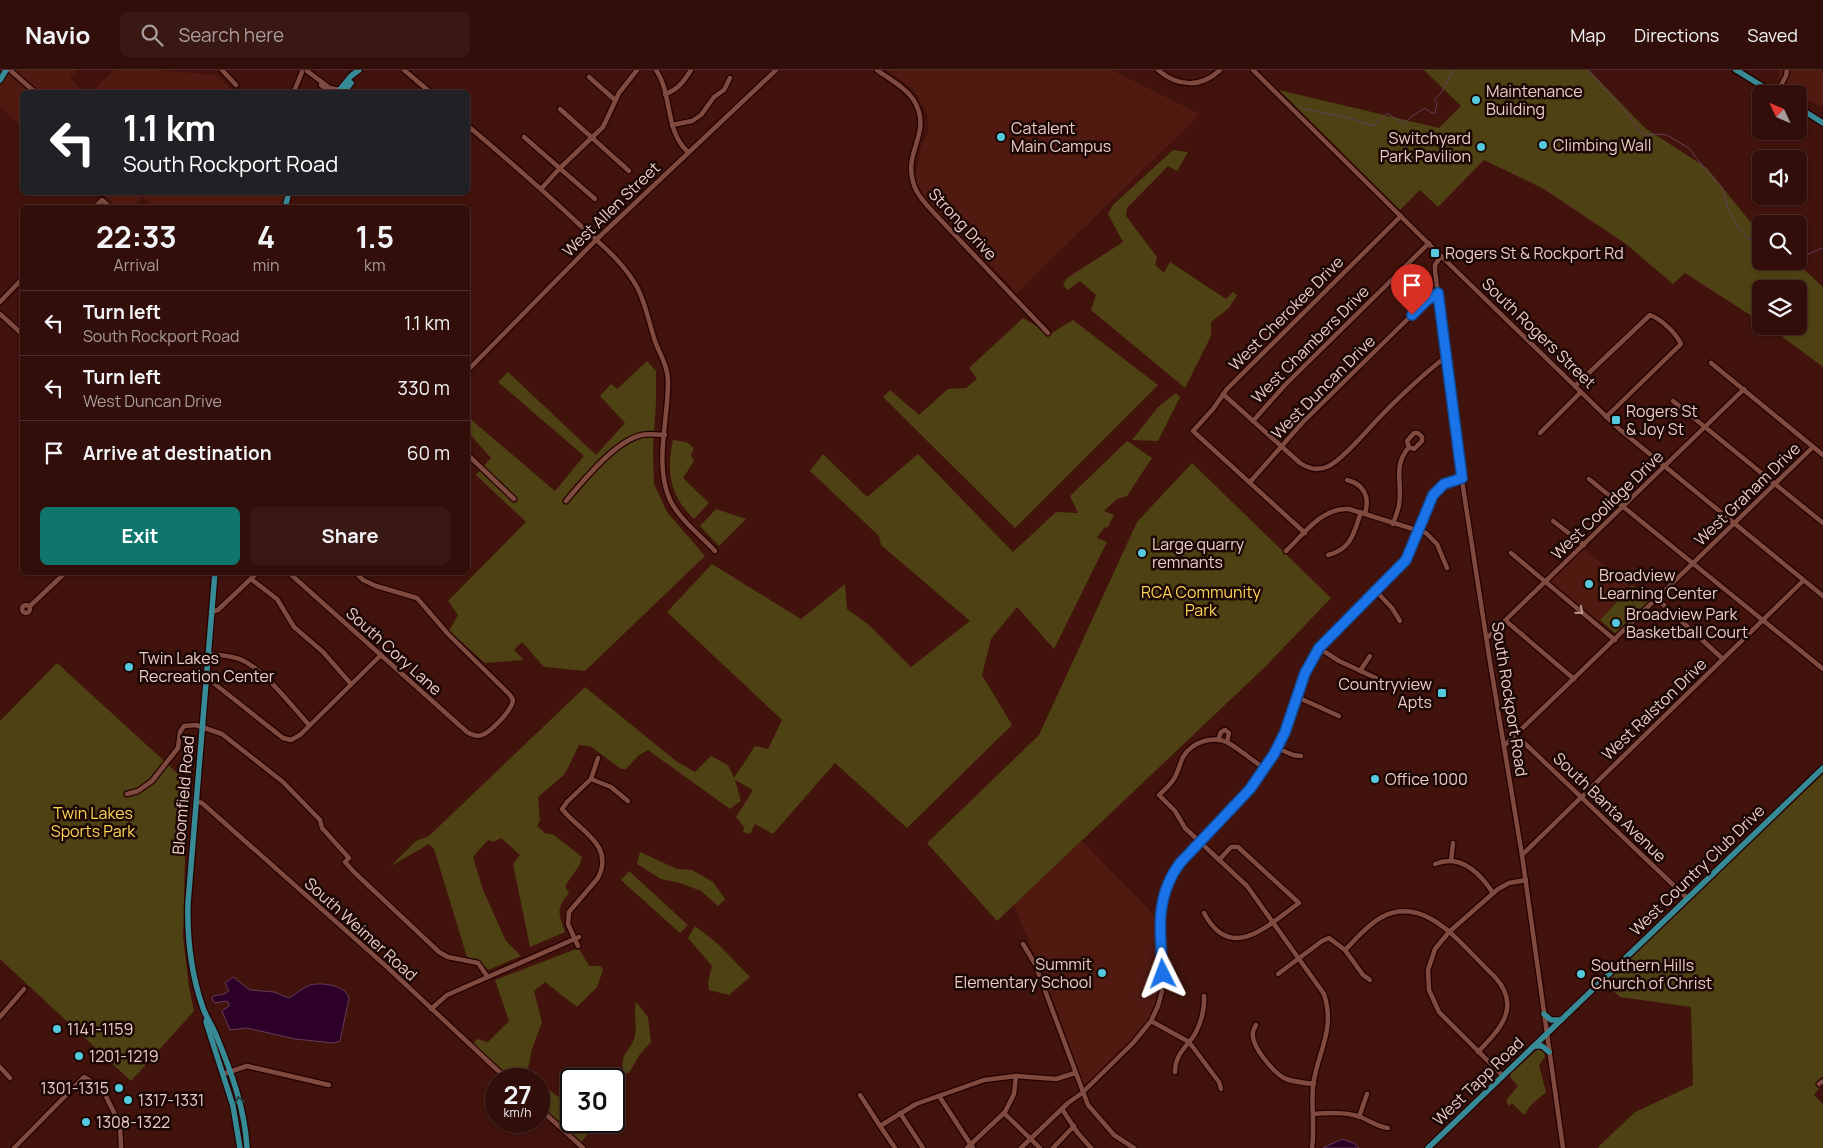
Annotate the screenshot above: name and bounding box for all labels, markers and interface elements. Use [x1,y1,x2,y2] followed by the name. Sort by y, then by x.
[120,12,470,57] search box
[25,18,90,51] text: Navio
[138,21,166,49] icon: search
[178,22,284,48] text: Search here
[1570,23,1606,47] text: Map
[1634,23,1719,47] text: Directions
[1747,23,1798,47] text: Saved
[1486,80,1583,120] place label: Maintenance Building
[1752,85,1808,140] north arrow
[1752,85,1807,335] map controls
[1470,94,1482,106] marker: Maintenance Building
[123,104,216,152] text: 1.1 km
[40,110,105,175] icon: left
[1011,117,1111,157] place label: Catalent Main Campus
[1380,127,1471,167] place label: Switchyard Park Pavilion
[995,131,1007,143] marker: Catalent Main Campus
[1553,134,1651,156] place label: Climbing Wall
[1537,139,1549,151] marker: Climbing Wall
[1475,141,1487,153] marker: Switchyard Park Pavilion
[123,149,338,179] text: South Rockport Road
[1752,150,1807,205] button: sound
[557,157,665,261] street label: West Allen Street
[924,183,1002,265] street label: Strong Drive
[1752,215,1807,270] button: search
[96,216,177,257] text: 22:33
[257,216,275,257] text: 4
[355,216,394,257] text: 1.5
[1445,242,1624,264] place label: Rogers St & Rockport Rd
[1429,247,1441,259] marker: Rogers St & Rockport Rd
[1224,251,1348,375] street label: West Cherokee Drive
[114,254,159,276] text: Arrival
[253,254,280,276] text: min
[364,254,386,276] text: km
[1391,264,1433,315] pin
[1398,271,1426,299] icon: arrive
[1477,273,1601,393] street label: South Rogers Street
[1246,280,1374,408] street label: West Chambers Drive
[1752,280,1807,335] button: layers
[83,299,161,325] text: Turn left
[40,309,68,337] icon: left
[404,310,450,336] text: 1.1 km
[83,325,240,347] text: South Rockport Road
[1266,330,1380,444] street label: West Duncan Drive
[83,364,161,390] text: Turn left
[40,374,68,402] icon: left
[397,375,450,401] text: 330 m
[83,390,222,412] text: West Duncan Drive
[1626,400,1698,440] place label: Rogers St & Joy St
[1610,414,1622,426] marker: Rogers St & Joy St
[1689,438,1805,550] street label: West Graham Drive
[40,439,68,467] icon: arrive
[83,440,272,466] text: Arrive at destination
[407,440,450,466] text: 60 m
[1546,446,1668,564] street label: West Coolidge Drive
[40,507,240,565] button: Exit
[250,507,450,565] button: Share
[1152,533,1245,573] place label: Large quarry remnants
[1136,547,1148,559] marker: Large quarry remnants
[1599,564,1718,604] place label: Broadview Learning Center
[1583,578,1595,590] marker: Broadview Learning Center
[1141,581,1261,621] park label: RCA Community Park
[341,602,447,700] street label: South Cory Lane
[1626,603,1748,643] place label: Broadview Park Basketball Court
[1574,605,1583,613] one-way arrow
[1610,617,1622,629] marker: Broadview Park Basketball Court
[1487,620,1533,778] street label: South Rockport Road
[139,647,275,687] place label: Twin Lakes Recreation Center
[1597,653,1711,765] street label: West Ralston Drive
[123,661,135,673] marker: Twin Lakes Recreation Center
[1338,673,1432,713] place label: Countryview Apts
[1436,687,1448,699] marker: Countryview Apts
[167,735,199,855] street label: Bloomfield Road
[1549,747,1671,867] street label: South Banta Avenue
[1385,768,1468,790] place label: Office 1000
[1369,773,1381,785] marker: Office 1000
[1625,800,1769,940] street label: West Country Club Drive
[51,802,136,842] park label: Twin Lakes Sports Park
[300,872,422,986] street label: South Weimer Road
[1136,947,1188,999] position arrow
[954,953,1092,993] place label: Summit Elementary School
[1591,954,1712,994] place label: Southern Hills Church of Christ
[1096,967,1108,979] marker: Summit Elementary School
[1575,968,1587,980] marker: Southern Hills Church of Christ
[67,1018,134,1040] place label: 1141-1159
[51,1023,63,1035] marker: 1141-1159
[1428,1032,1528,1130] street label: West Tapp Road
[89,1045,159,1067] place label: 1201-1219
[73,1050,85,1062] marker: 1201-1219
[560,1068,625,1133] speed limit sign: 30
[41,1077,109,1099] place label: 1301-1315
[503,1077,532,1112] text: 27
[113,1082,125,1094] marker: 1301-1315
[138,1089,204,1111] place label: 1317-1331
[122,1094,134,1106] marker: 1317-1331
[234,1096,244,1105] one-way arrow
[504,1104,531,1121] text: km/h
[96,1111,170,1133] place label: 1308-1322
[80,1116,92,1128] marker: 1308-1322

